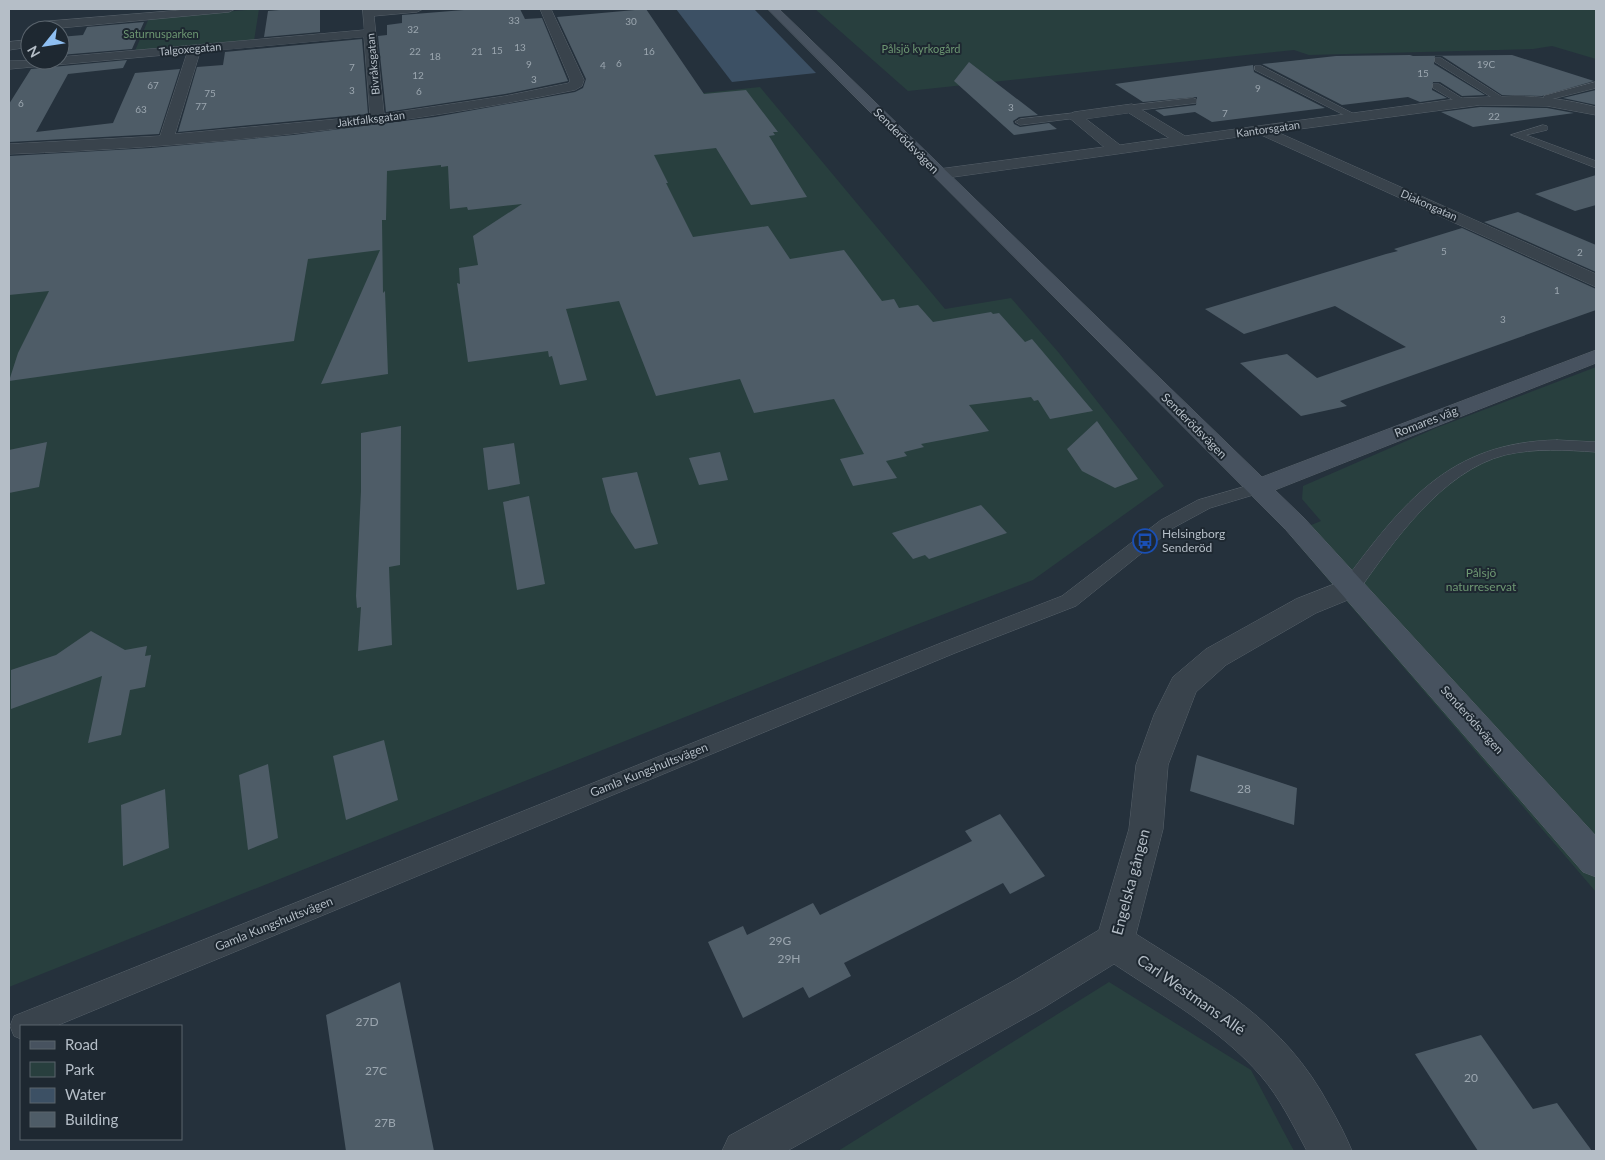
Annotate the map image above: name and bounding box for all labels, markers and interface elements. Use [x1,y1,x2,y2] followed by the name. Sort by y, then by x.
[508,14,520,26] house number: 33
[625,15,637,27] house number: 30
[20,20,70,70] north arrow
[407,23,419,35] house number: 32
[123,27,199,40] park label: Saturnusparken
[363,33,382,95] street label: Bivråksgatan
[158,39,222,58] street label: Talgoxegatan
[514,41,526,53] house number: 13
[882,42,960,55] park label: Pålsjö kyrkogård
[23,43,43,61] text: N
[491,44,503,56] house number: 15
[409,45,421,57] house number: 22
[471,45,483,57] house number: 21
[643,45,655,57] house number: 16
[429,50,441,62] house number: 18
[616,57,622,69] house number: 6
[526,58,532,70] house number: 9
[1477,58,1495,70] house number: 19C
[600,59,606,71] house number: 4
[349,61,355,73] house number: 7
[1417,67,1429,79] house number: 15
[412,69,424,81] house number: 12
[531,73,537,85] house number: 3
[147,79,159,91] house number: 67
[1255,82,1261,94] house number: 9
[349,84,355,96] house number: 3
[416,85,422,97] house number: 6
[204,87,216,99] house number: 75
[18,97,24,109] house number: 6
[195,100,207,112] house number: 77
[1008,101,1014,113] house number: 3
[135,103,147,115] house number: 63
[870,105,942,177] street label: Senderödsvägen
[1222,107,1228,119] house number: 7
[336,108,406,129] street label: Jaktfalksgatan
[1488,110,1500,122] house number: 22
[1235,118,1301,139] street label: Kantorsgatan
[1399,186,1460,223] street label: Diakongatan
[1441,245,1447,257] house number: 5
[1577,246,1583,258] house number: 2
[1554,284,1560,296] house number: 1
[1500,313,1506,325] house number: 3
[1158,390,1230,462] street label: Senderödsvägen
[1392,403,1460,440] street label: Romares väg
[1162,526,1225,555] place label: Helsingborg Senderöd
[1132,528,1158,554] bus stop icon: Helsingborg Senderöd
[1446,565,1517,594] park label: Pålsjö naturreservat
[1438,683,1507,757] street label: Senderödsvägen
[588,739,710,800] street label: Gamla Kungshultsvägen
[1237,781,1251,796] house number: 28
[1107,827,1153,937] street label: Engelska gången
[213,893,335,954] street label: Gamla Kungshultsvägen
[769,933,792,948] house number: 29G
[1134,950,1249,1038] street label: Carl Westmans Allé
[777,951,801,966] house number: 29H
[355,1014,379,1029] house number: 27D
[20,1025,182,1140] legend
[65,1035,98,1053] text: Road
[65,1060,95,1078] text: Park
[365,1063,387,1078] house number: 27C
[1464,1070,1478,1085] house number: 20
[65,1085,106,1103] text: Water
[65,1110,118,1128] text: Building
[374,1115,396,1130] house number: 27B

